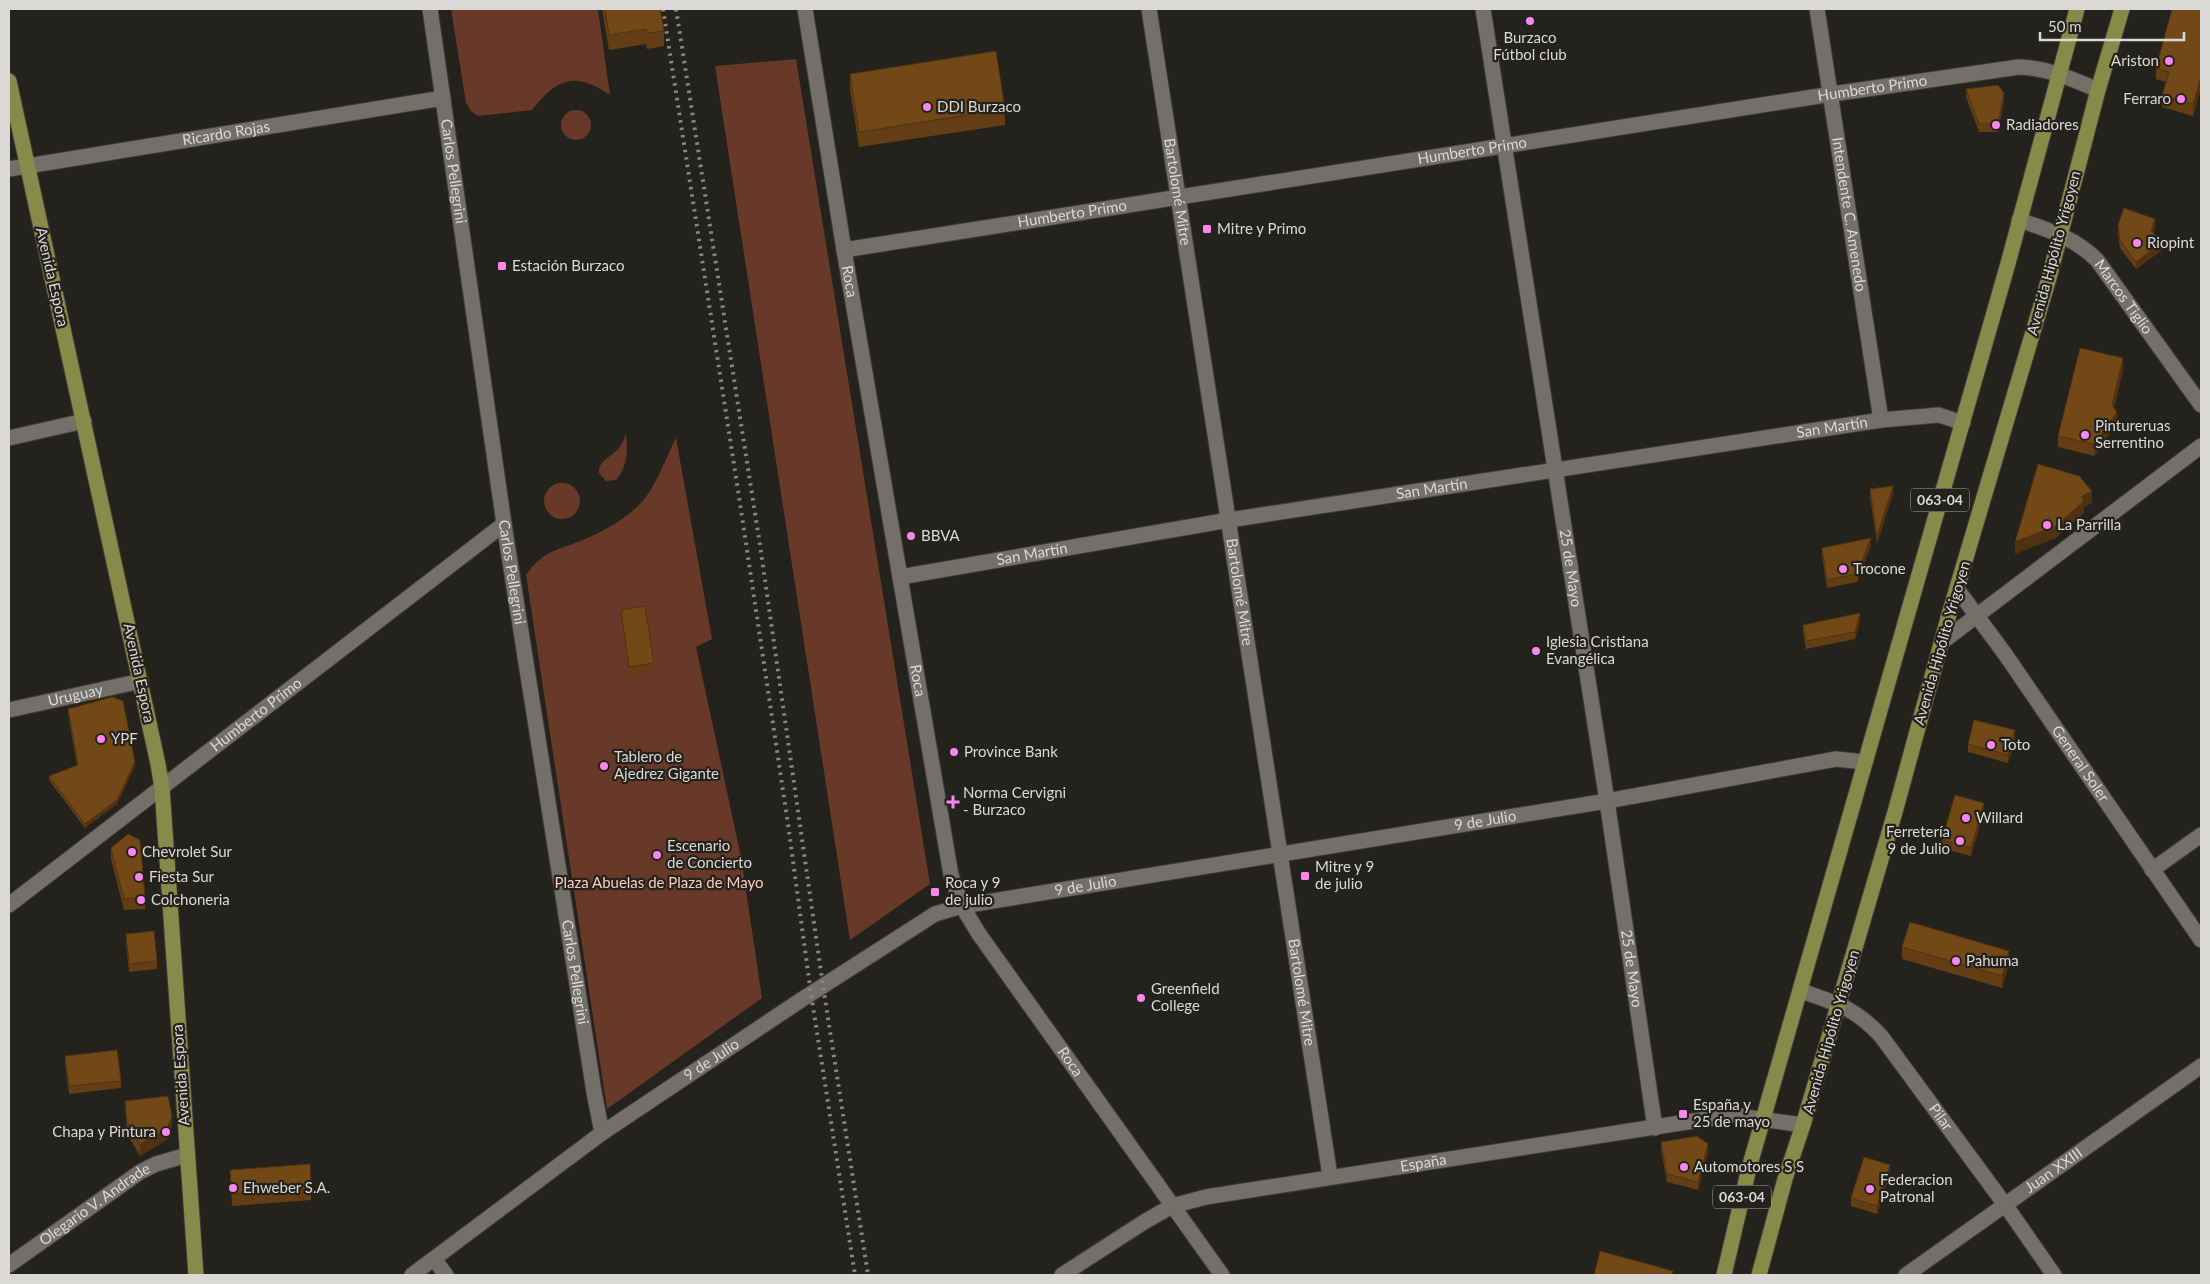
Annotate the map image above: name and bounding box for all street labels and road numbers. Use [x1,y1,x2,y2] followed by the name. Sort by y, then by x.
[1816,70,1928,104] street label: Humberto Primo
[181,116,271,149] street label: Ricardo Rojas
[438,118,471,225] street label: Carlos Pellegrini
[1416,132,1528,167] street label: Humberto Primo
[1829,136,1871,293] street label: Intendente C. Amenedo
[1161,137,1196,247] street label: Bartolomé Mitre
[2022,168,2084,337] street label: Avenida Hipólito Yrigoyen
[1016,195,1128,230] street label: Humberto Primo
[33,225,73,328] street label: Avenida Espora
[2091,255,2157,337] street label: Marcos Tiglio
[839,264,862,299] street label: Roca
[1795,412,1869,441] street label: San Martín
[1395,474,1469,502] street label: San Martín
[1911,488,1969,512] road number: 063-04
[495,518,530,626] street label: Carlos Pellegrini
[1557,528,1586,608] street label: 25 de Mayo
[1223,537,1258,647] street label: Bartolomé Mitre
[995,538,1069,568] street label: San Martín
[1909,559,1973,727] street label: Avenida Hipólito Yrigoyen
[121,621,159,724] street label: Avenida Espora
[907,663,930,698] street label: Roca
[206,673,305,755] street label: Humberto Primo
[46,680,105,709] street label: Uruguay
[2049,722,2114,805] street label: General Soler
[1453,806,1517,834] street label: 9 de Julio
[1053,871,1118,899] street label: 9 de Julio
[559,918,593,1026] street label: Carlos Pellegrini
[1618,928,1647,1009] street label: 25 de Mayo
[1285,937,1320,1047] street label: Bartolomé Mitre
[1798,948,1862,1116] street label: Avenida Hipólito Yrigoyen
[167,1024,193,1126] street label: Avenida Espora
[680,1034,742,1084] street label: 9 de Julio
[1054,1043,1088,1080] street label: Roca
[1926,1100,1958,1134] street label: Pilar
[2021,1143,2085,1196] street label: Juan XXIII
[1399,1150,1448,1175] street label: España
[35,1158,153,1249] street label: Olegario V. Andrade
[1713,1186,1771,1208] road number: 063-04

